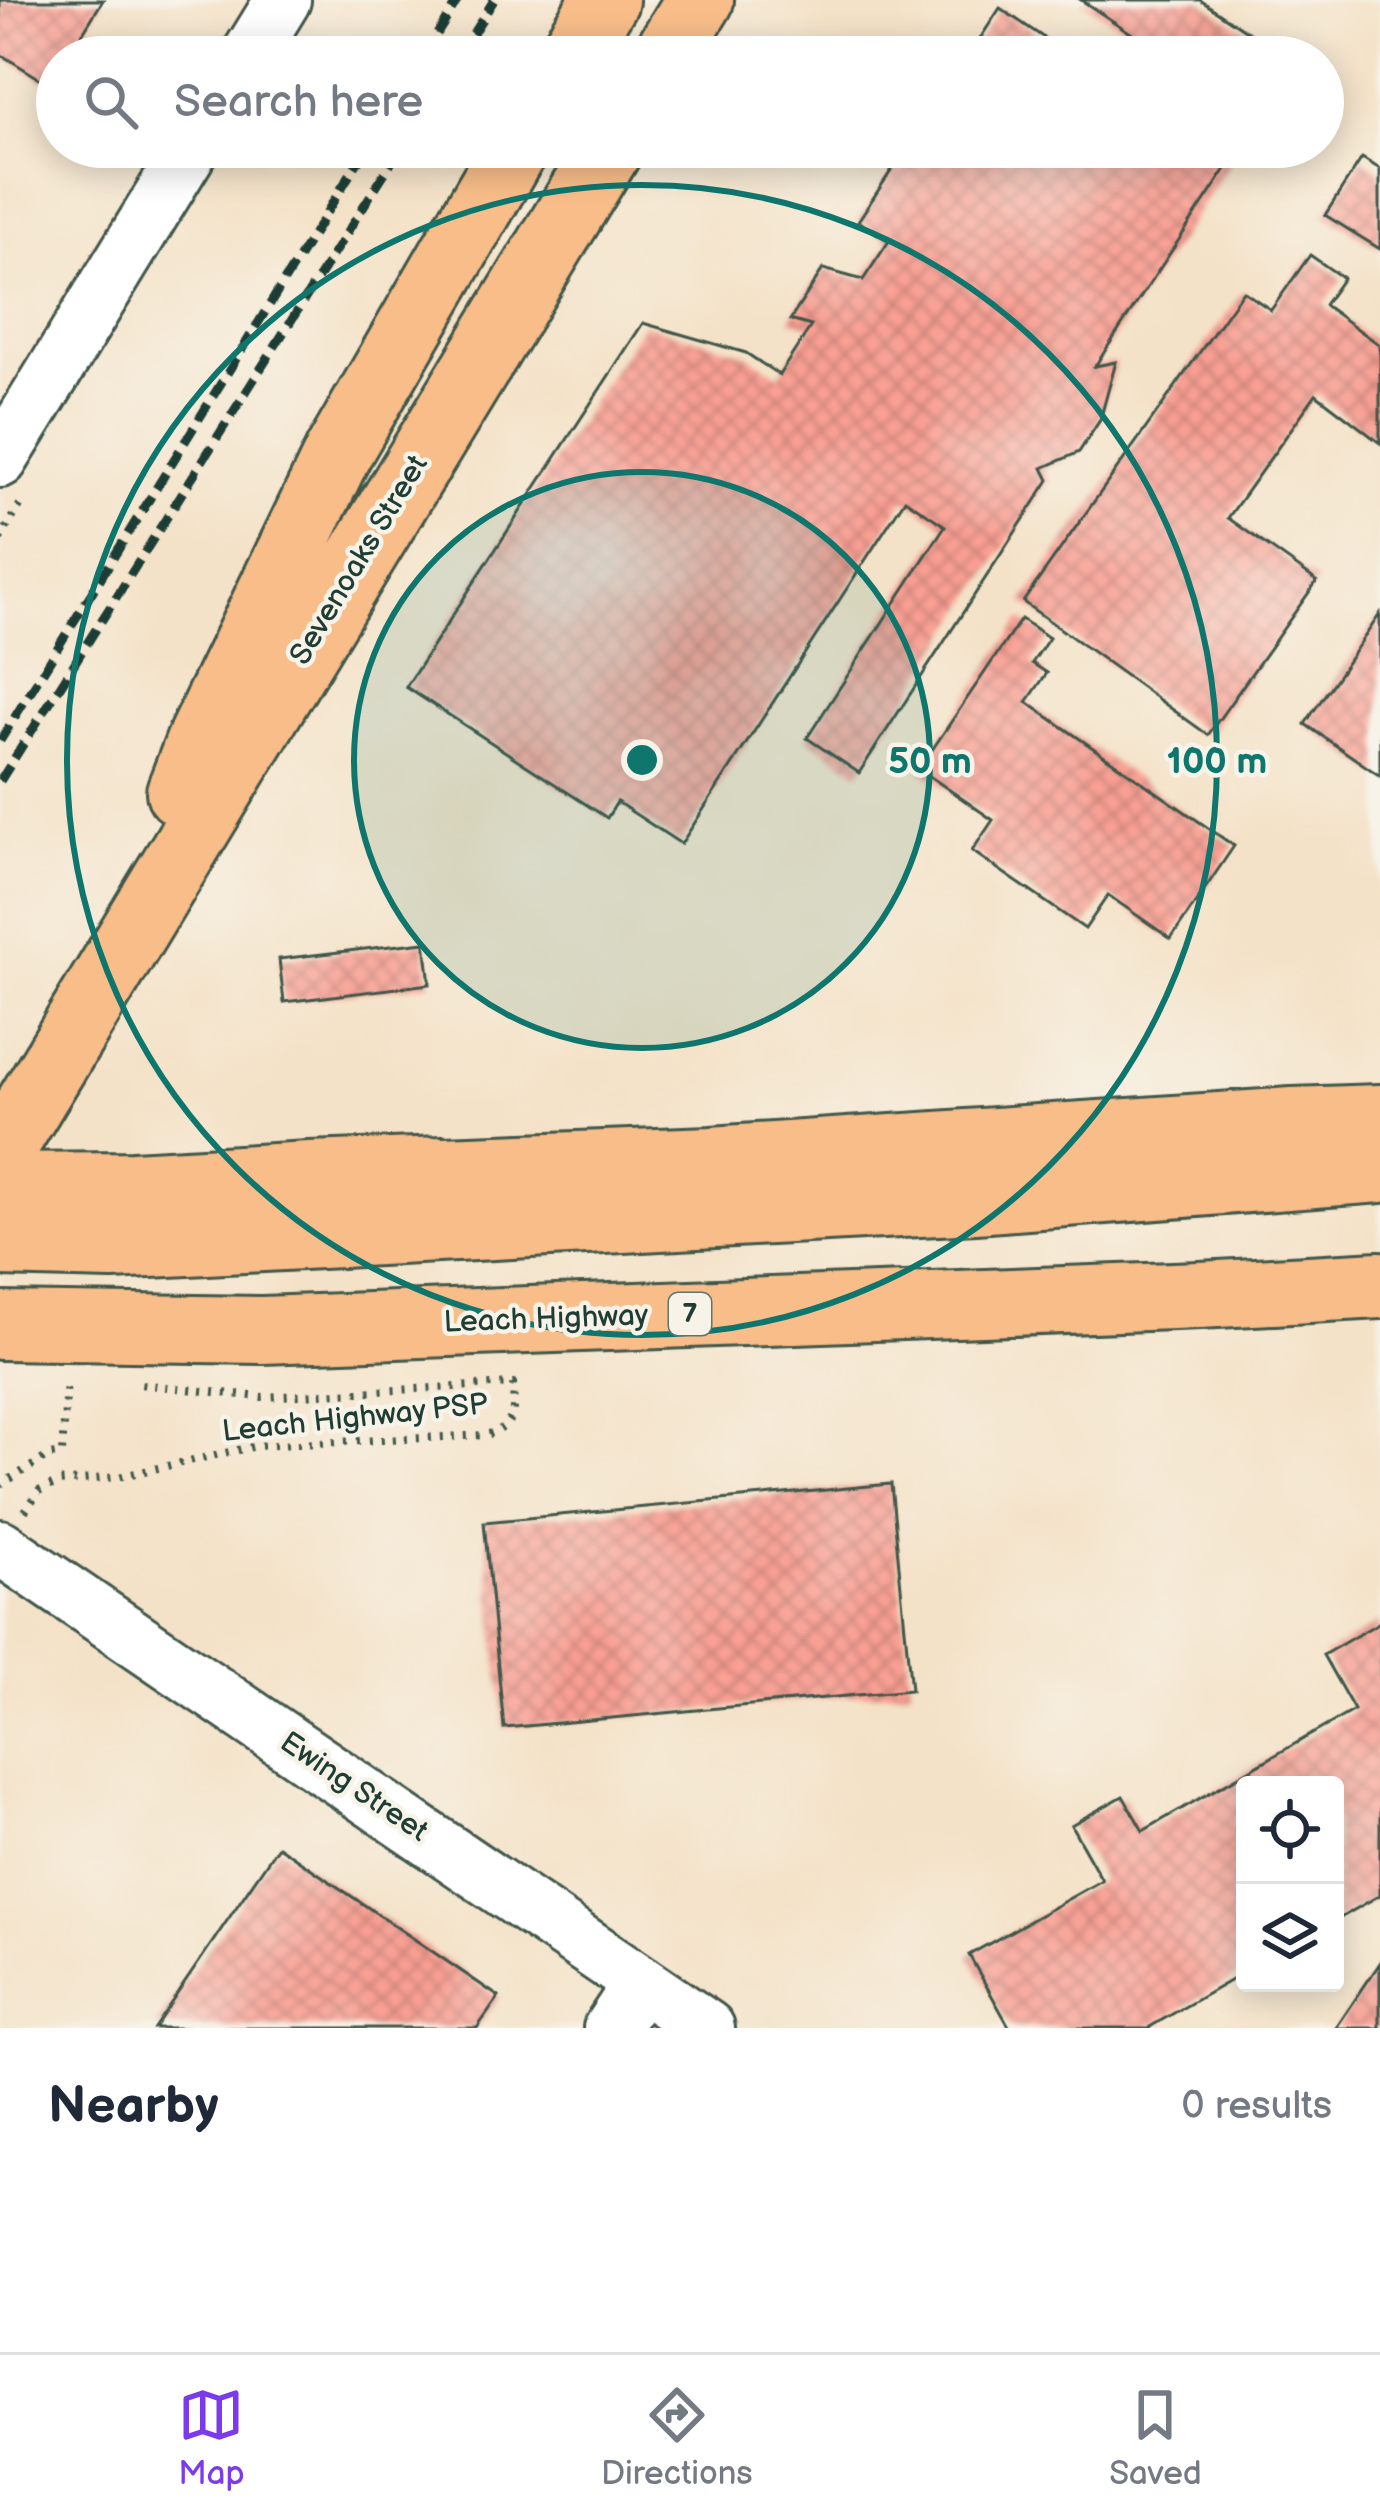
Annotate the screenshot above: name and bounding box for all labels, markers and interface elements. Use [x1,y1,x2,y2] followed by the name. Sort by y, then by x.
[36,36,1344,168] search box
[78,69,144,135] icon: search
[174,75,423,130] text: Search here
[282,449,436,671] street label: Sevenoaks Street
[621,739,663,781] centre of rings
[888,741,972,784] text: 50 m
[1167,741,1267,784] text: 100 m
[669,1293,711,1335] road number: 7
[443,1297,649,1341] street label: Leach Highway
[220,1386,490,1450] street label: Leach Highway PSP
[273,1724,435,1850] street label: Ewing Street
[1236,1776,1344,1992] map controls
[1236,1776,1344,1884] button: locate
[1236,1884,1344,1992] button: layers
[48,2076,219,2137] text: Nearby
[1181,2083,1332,2130] text: 0 results
[178,2382,245,2494] tab: Map
[601,2382,753,2494] tab: Directions
[1109,2382,1202,2494] tab: Saved

